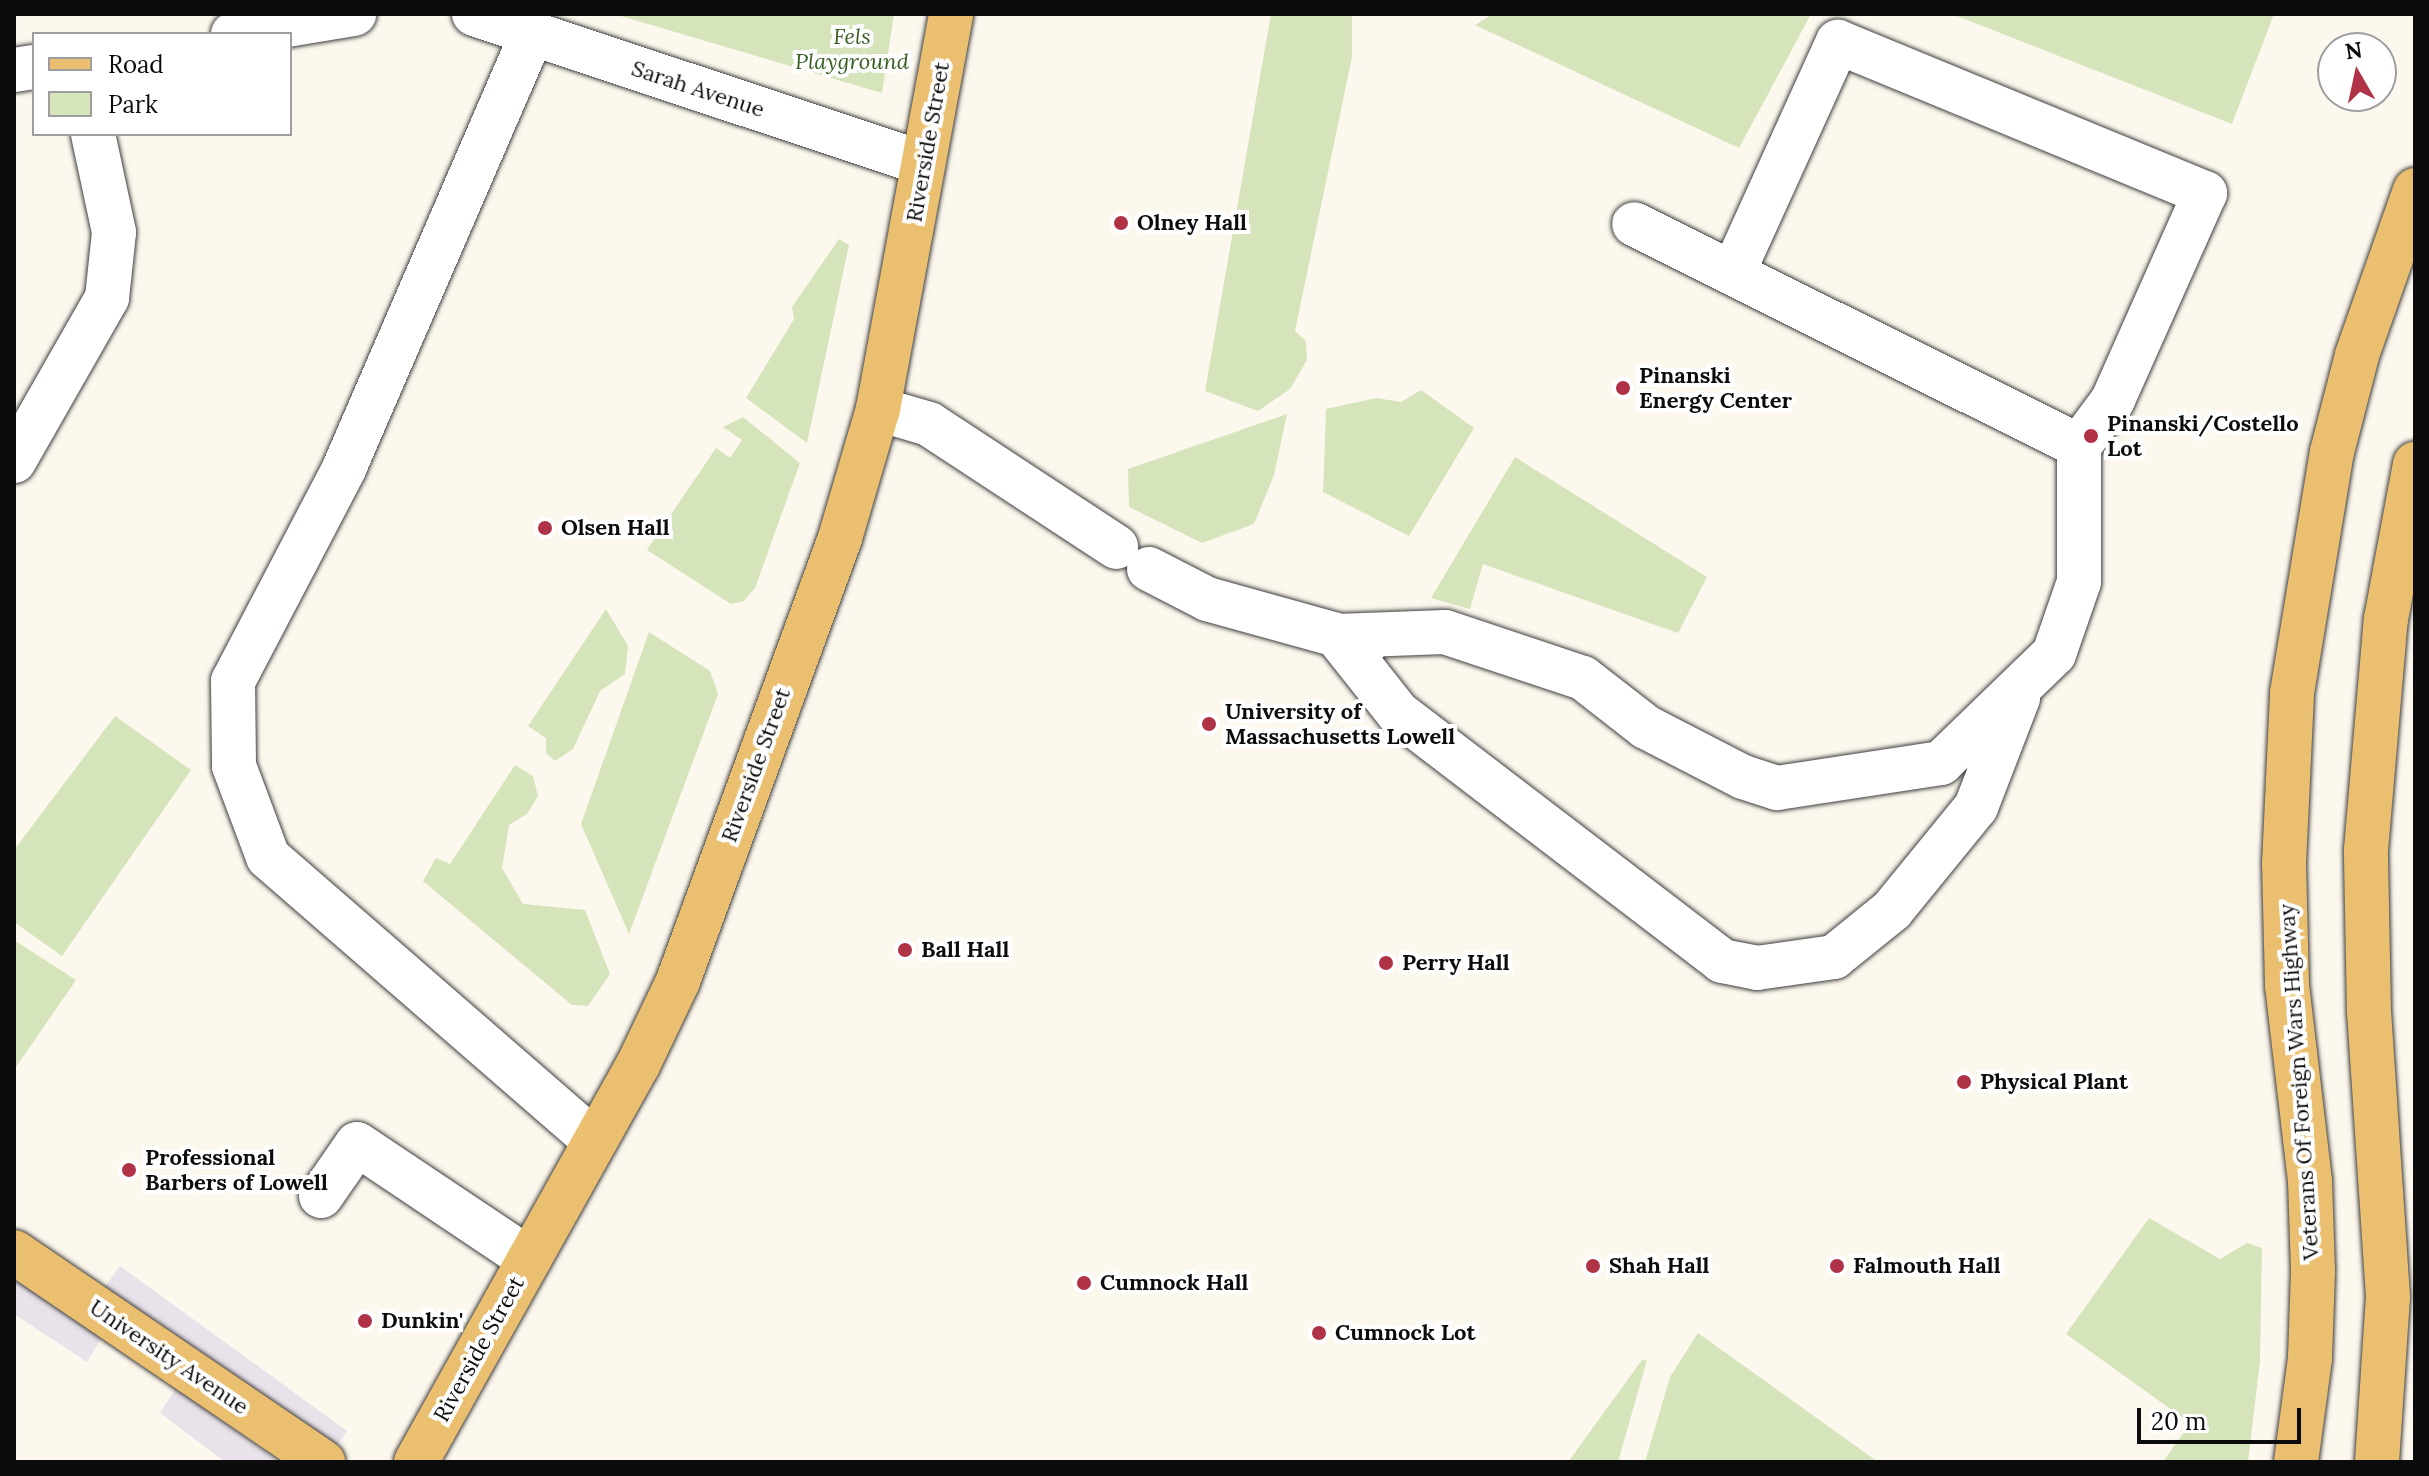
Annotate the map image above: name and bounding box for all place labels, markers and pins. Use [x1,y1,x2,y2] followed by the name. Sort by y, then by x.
[1137,210,1247,236] place label: Olney Hall
[1112,214,1130,232] marker: Olney Hall
[1639,362,1792,414] place label: Pinanski Energy Center
[1614,379,1632,397] marker: Pinanski Energy Center
[2107,410,2299,462] place label: Pinanski/Costello Lot
[2082,427,2100,445] marker: Pinanski/Costello Lot
[561,515,670,541] place label: Olsen Hall
[536,519,554,537] marker: Olsen Hall
[1225,698,1455,750] place label: University of Massachusetts Lowell
[1200,715,1218,733] marker: University of Massachusetts Lowell
[921,937,1009,963] place label: Ball Hall
[896,941,914,959] marker: Ball Hall
[1402,950,1510,976] place label: Perry Hall
[1377,954,1395,972] marker: Perry Hall
[1980,1069,2128,1095] place label: Physical Plant
[1955,1073,1973,1091] marker: Physical Plant
[145,1144,328,1196] place label: Professional Barbers of Lowell
[120,1161,138,1179] marker: Professional Barbers of Lowell
[1609,1253,1709,1279] place label: Shah Hall
[1853,1253,2001,1279] place label: Falmouth Hall
[1584,1257,1602,1275] marker: Shah Hall
[1828,1257,1846,1275] marker: Falmouth Hall
[1100,1270,1248,1296] place label: Cumnock Hall
[1075,1274,1093,1292] marker: Cumnock Hall
[381,1308,463,1334] place label: Dunkin'
[356,1312,374,1330] marker: Dunkin'
[1335,1320,1476,1346] place label: Cumnock Lot
[1310,1324,1328,1342] marker: Cumnock Lot

